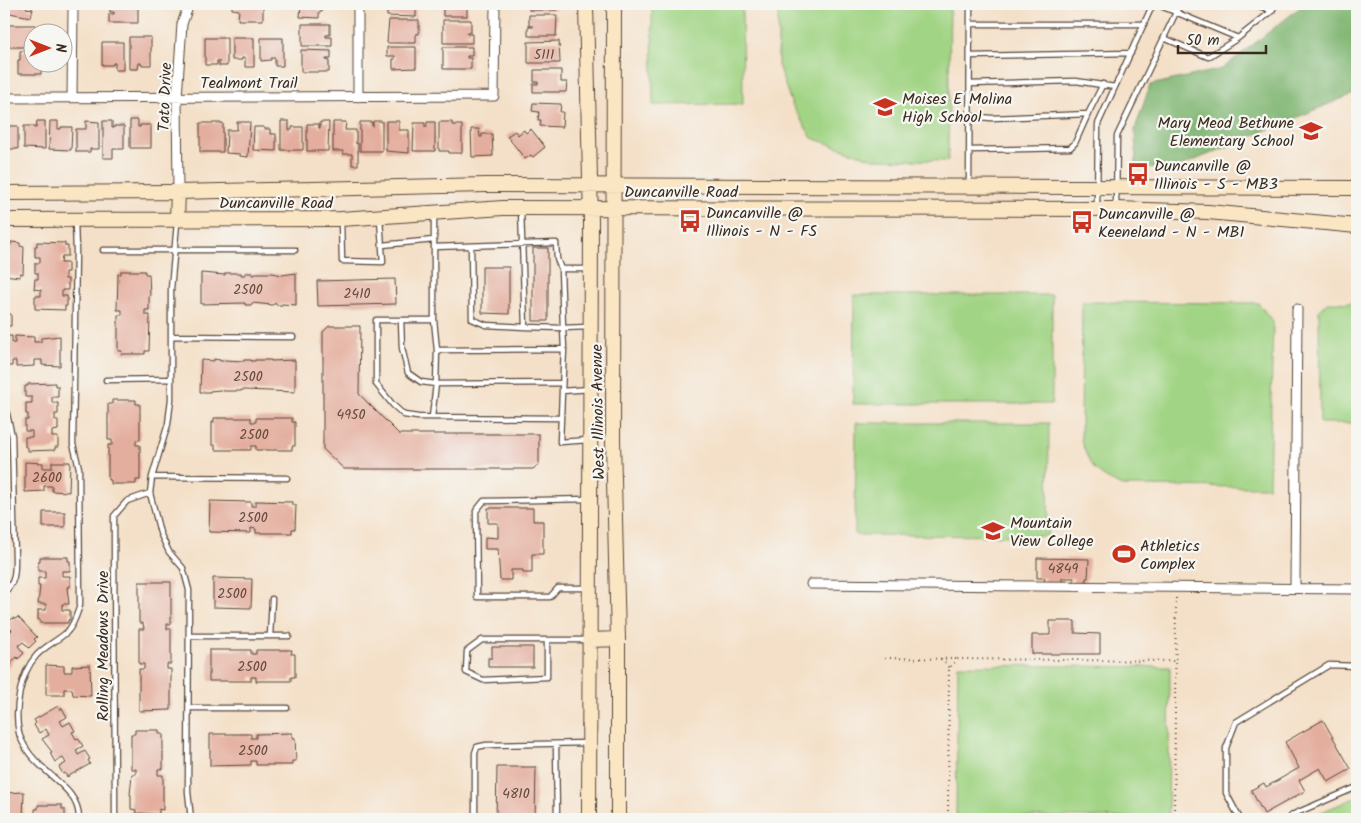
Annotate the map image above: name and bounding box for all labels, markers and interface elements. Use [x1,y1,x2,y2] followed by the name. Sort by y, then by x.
[22,22,72,72] north arrow
[1178,22,1266,54] scale bar
[1186,29,1220,53] text: 50 m
[49,44,71,53] text: N
[534,44,554,66] house number: 5111
[152,62,179,132] street label: Tato Drive
[200,71,298,96] street label: Tealmont Trail
[902,87,1012,130] place label: Moises E Molina High School
[872,94,898,120] school or university icon: Moises E Molina High School
[1158,111,1294,154] place label: Mary Meod Bethune Elementary School
[1298,118,1324,144] school or university icon: Mary Meod Bethune Elementary School
[1154,154,1278,197] place label: Duncanville @ Illinois - S - MB3
[1125,161,1151,187] bus stop icon: Duncanville @ Illinois - S - MB3
[624,180,739,205] street label: Duncanville Road
[219,191,334,216] street label: Duncanville Road
[706,201,818,244] place label: Duncanville @ Illinois - N - FS
[1098,202,1245,245] place label: Duncanville @ Keeneland - N - MB1
[677,208,703,234] bus stop icon: Duncanville @ Illinois - N - FS
[1069,209,1095,235] bus stop icon: Duncanville @ Keeneland - N - MB1
[233,279,263,301] house number: 2500
[343,283,371,305] house number: 2410
[585,344,612,480] street label: West Illinois Avenue
[233,366,263,388] house number: 2500
[336,404,366,426] house number: 4950
[239,424,269,446] house number: 2500
[32,467,62,489] house number: 2600
[238,507,268,529] house number: 2500
[1010,511,1093,554] place label: Mountain View College
[980,518,1006,544] school or university icon: Mountain View College
[1140,534,1200,577] place label: Athletics Complex
[1111,541,1137,567] sports icon: Athletics Complex
[1048,558,1079,580] house number: 4849
[91,571,116,721] street label: Rolling Meadows Drive
[217,583,247,605] house number: 2500
[237,656,267,678] house number: 2500
[238,740,268,762] house number: 2500
[502,783,530,805] house number: 4810

